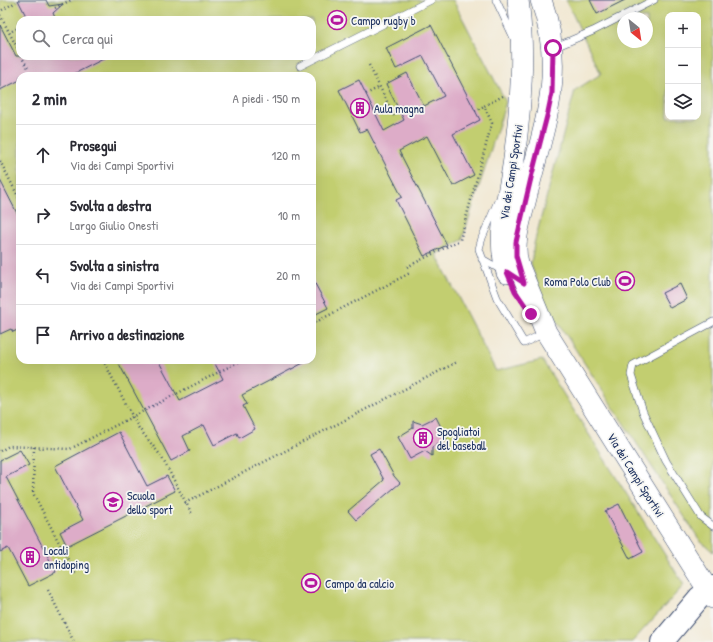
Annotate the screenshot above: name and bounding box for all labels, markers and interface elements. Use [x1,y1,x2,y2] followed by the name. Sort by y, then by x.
[326,9,348,31] sports icon: Campo rugby b
[351,12,416,29] place label: Campo rugby b
[617,12,653,48] north arrow
[665,12,701,120] map controls
[665,12,701,48] button: +
[16,16,316,60] search box
[30,27,52,49] icon: search
[62,28,113,49] text: Cerca qui
[544,39,562,57] route start
[665,48,701,84] button: −
[665,84,701,120] button: layers
[32,87,67,110] text: 2 min
[233,89,300,107] text: A piedi · 150 m
[349,97,371,119] building icon: Aula magna
[374,100,424,117] place label: Aula magna
[495,123,527,221] street label: Via dei Campi Sportivi
[70,135,117,156] text: Prosegui
[32,144,54,166] icon: ahead
[272,146,300,164] text: 120 m
[70,156,174,174] text: Via dei Campi Sportivi
[70,195,151,216] text: Svolta a destra
[32,204,54,226] icon: right
[278,206,300,224] text: 10 m
[70,216,159,234] text: Largo Giulio Onesti
[70,255,159,276] text: Svolta a sinistra
[32,264,54,286] icon: left
[276,266,300,284] text: 20 m
[614,270,636,292] sports icon: Roma Polo Club
[544,273,611,290] place label: Roma Polo Club
[70,276,174,294] text: Via dei Campi Sportivi
[522,305,540,323] route end
[32,324,54,346] icon: arrive
[70,324,184,345] text: Arrivo a destinazione
[437,423,487,454] place label: Spogliatoi del baseball
[412,427,434,449] building icon: Spogliatoi del baseball
[603,430,669,520] street label: Via dei Campi Sportivi
[127,487,173,518] place label: Scuola dello sport
[102,491,124,513] school or university icon: Scuola dello sport
[44,542,89,573] place label: Locali antidoping
[19,546,41,568] building icon: Locali antidoping
[300,572,322,594] sports icon: Campo da calcio
[325,575,394,592] place label: Campo da calcio

